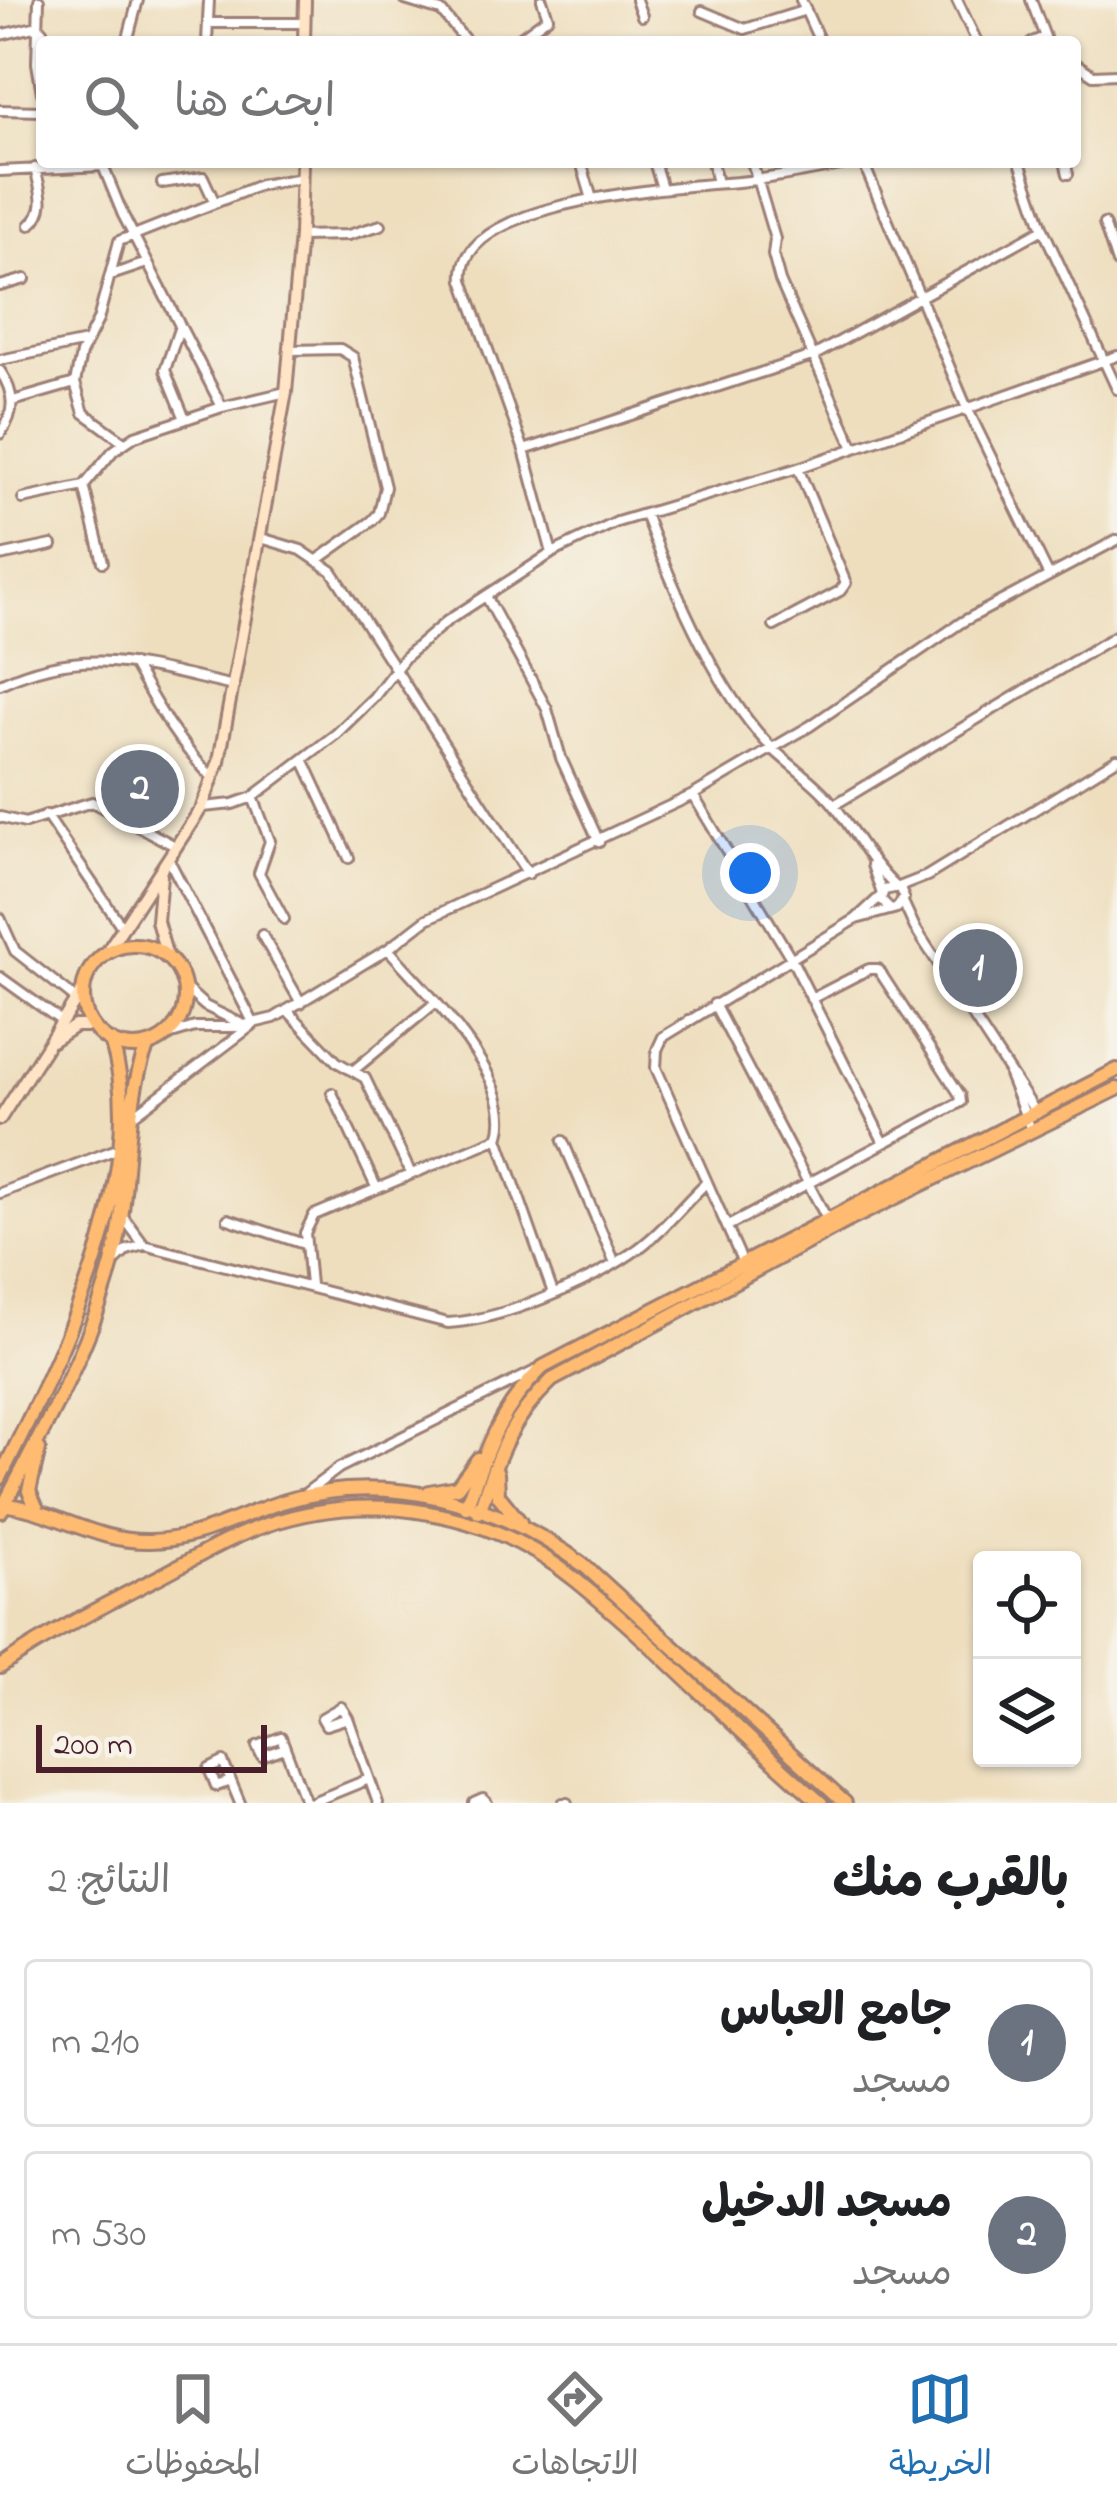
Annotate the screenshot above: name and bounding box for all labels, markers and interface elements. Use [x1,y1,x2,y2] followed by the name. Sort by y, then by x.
[36,36,1081,168] search box
[78,69,144,135] icon: search
[174,71,336,137] text: ابحث هنا
[101,744,179,834] pin: 2
[720,843,780,903] your location
[939,923,1017,1013] pin: 1
[973,1551,1081,1767] map controls
[973,1551,1081,1659] button: locate
[973,1659,1081,1767] button: layers
[36,1719,267,1772] scale bar
[54,1722,133,1770] text: 200 m
[833,1845,1069,1920] text: بالقرب منك
[48,1854,170,1911] text: النتائج: 2
[720,1980,952,2046] text: جامع العباس
[51,2015,140,2072] text: 210 m
[1021,2015,1033,2072] text: 1
[852,2054,952,2111] text: مسجد
[701,2172,952,2238] text: مسجد الدخيل
[51,2207,146,2264] text: 530 m
[1017,2207,1037,2264] text: 2
[852,2246,952,2303] text: مسجد
[125,2366,261,2492] tab: المحفوظات
[511,2366,639,2492] tab: الاتجاهات
[889,2366,992,2492] tab: الخريطة

